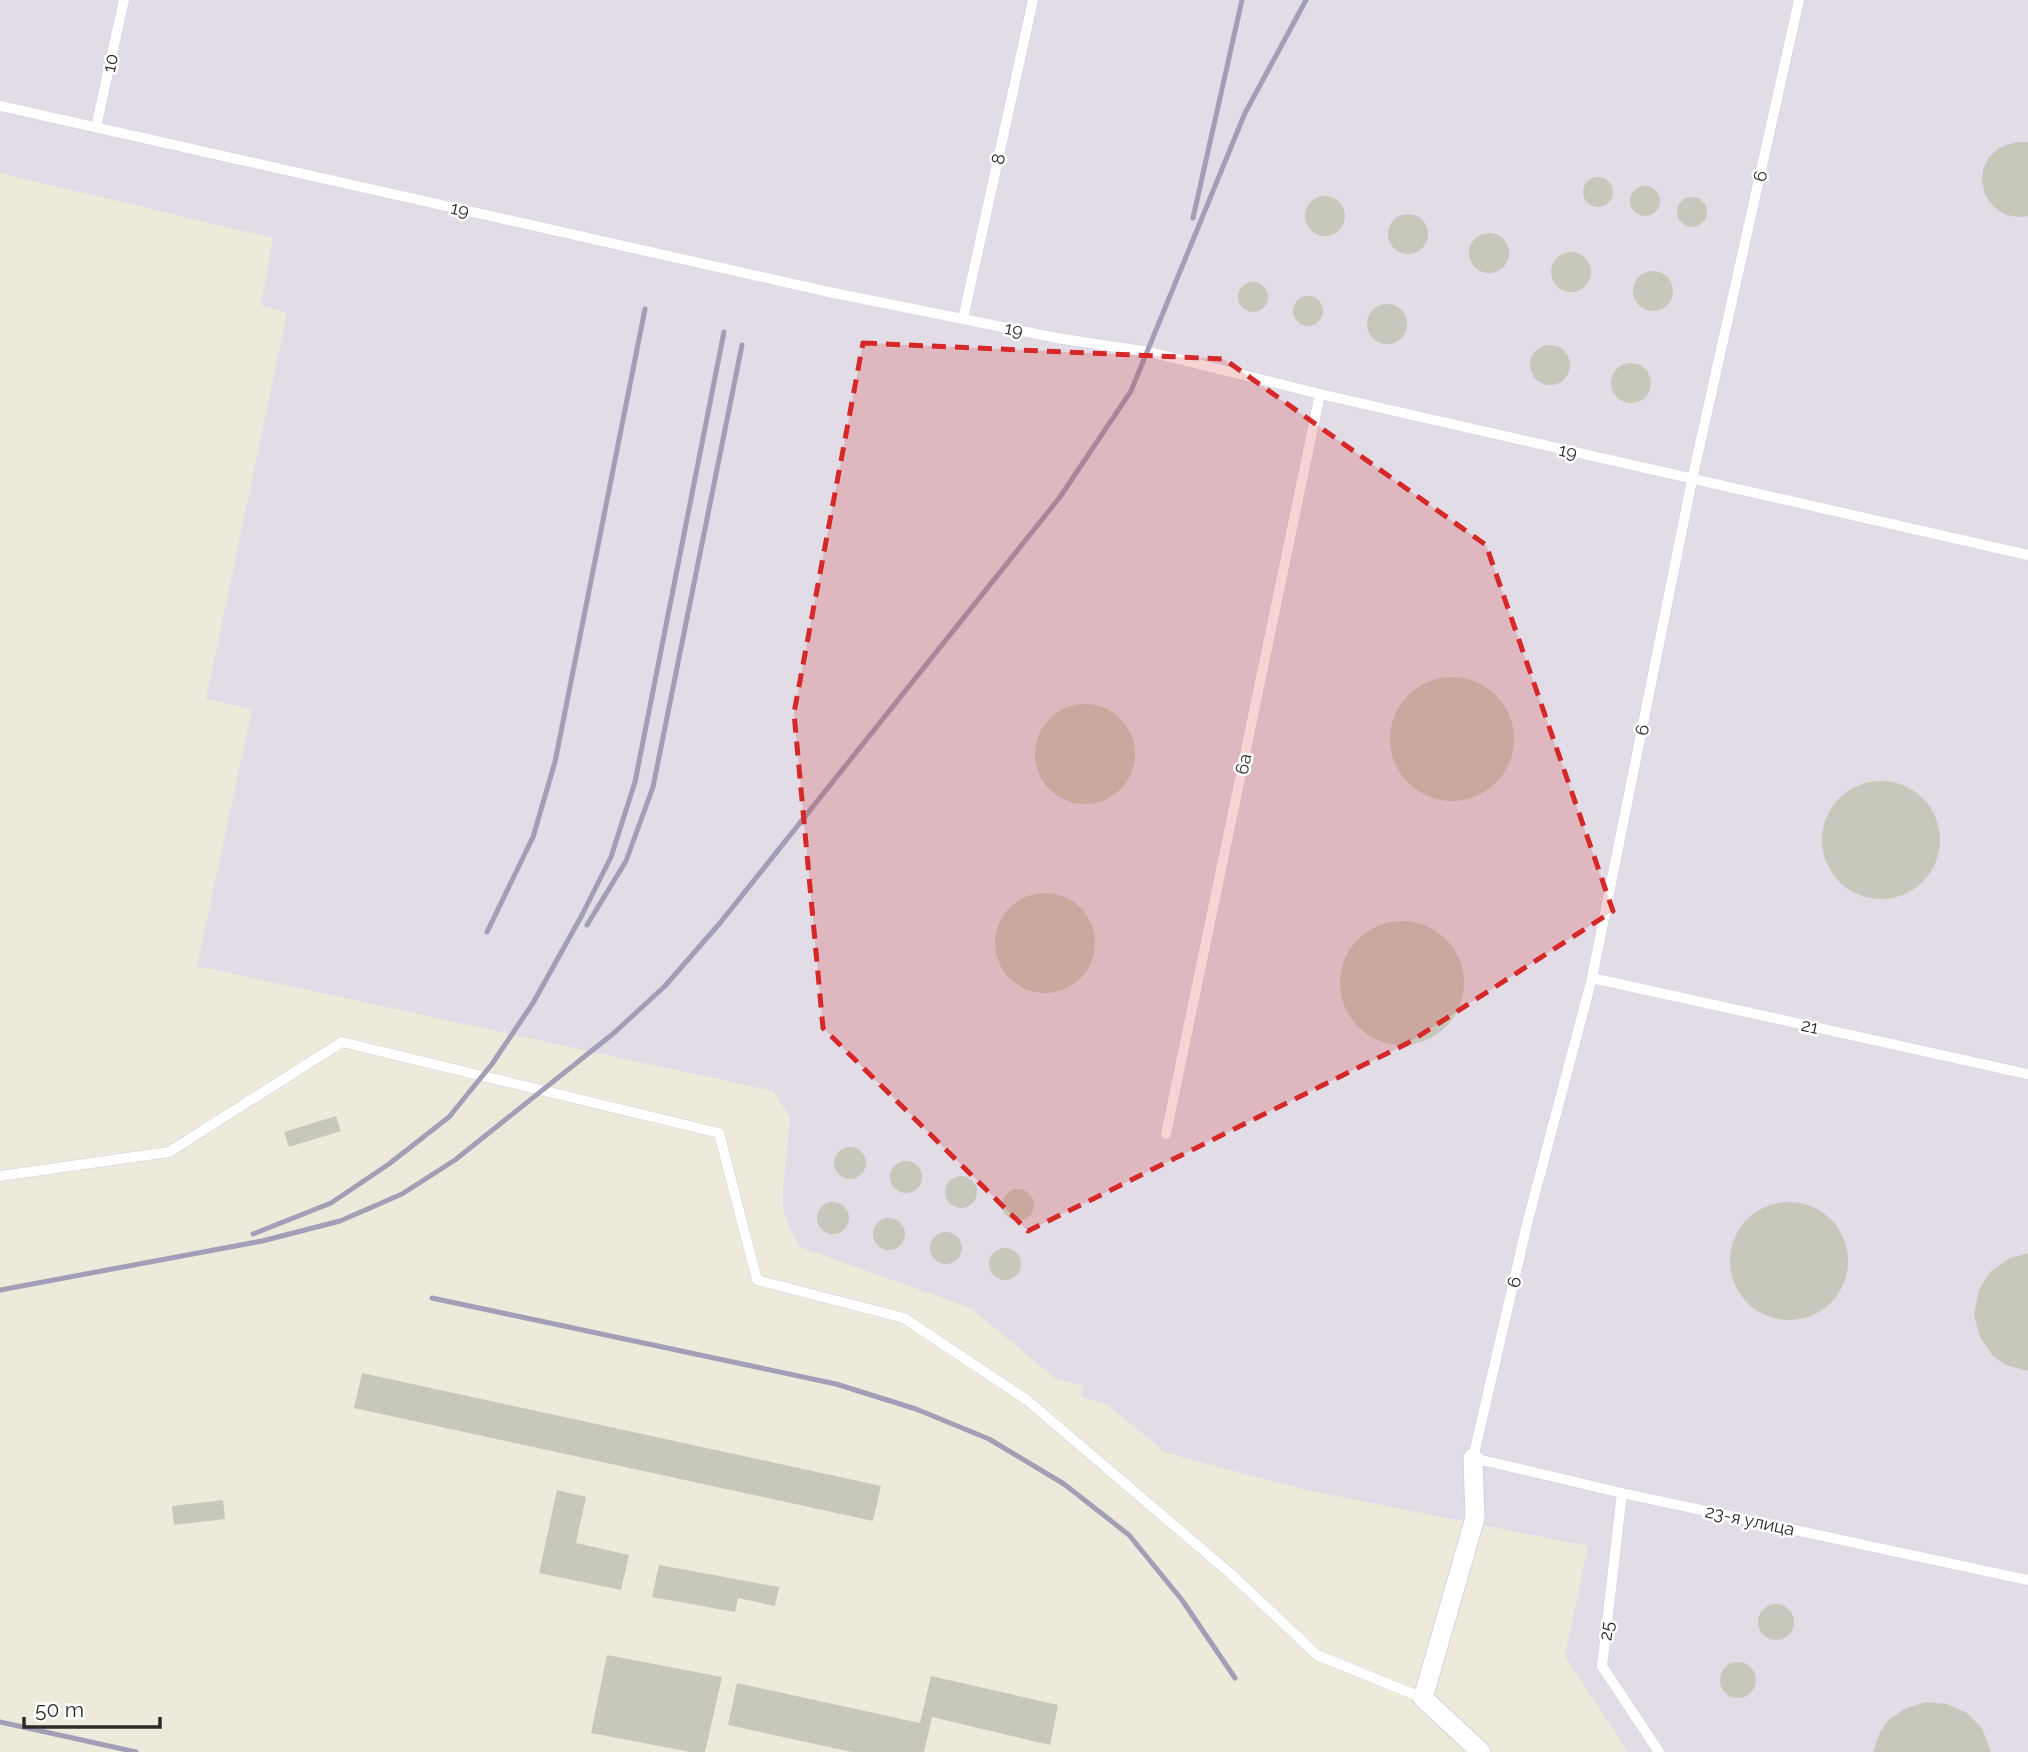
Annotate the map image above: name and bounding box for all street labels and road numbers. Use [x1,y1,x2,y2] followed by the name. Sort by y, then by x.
[98,52,122,74] street label: 10
[987,152,1009,166] street label: 8
[1749,168,1771,183] street label: 6
[449,197,471,221] street label: 19
[1003,317,1025,341] street label: 19
[1557,439,1579,463] street label: 19
[1631,723,1653,737] street label: 6
[1231,752,1255,776] street label: 6a
[1799,1014,1821,1038] street label: 21
[1503,1274,1525,1290] street label: 6
[1703,1500,1797,1540] street label: 23-я улица
[1594,1620,1618,1642] street label: 25

